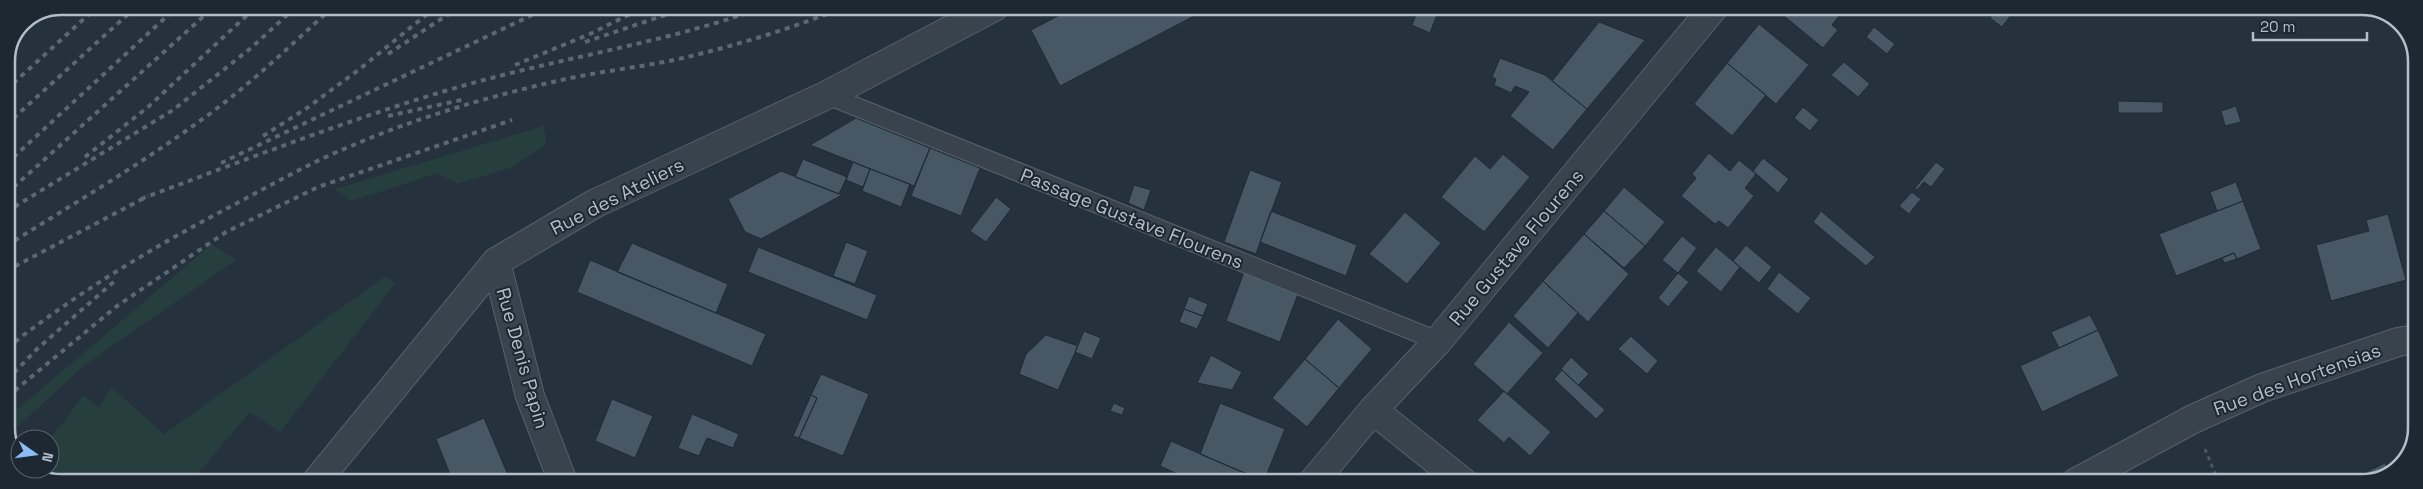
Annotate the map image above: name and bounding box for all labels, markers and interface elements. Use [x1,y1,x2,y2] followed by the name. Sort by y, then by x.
[2253,10,2367,42] scale bar
[2260,17,2295,36] text: 20 m
[546,152,688,241] street label: Rue des Ateliers
[1017,162,1247,275] street label: Passage Gustave Flourens
[1444,164,1589,331] street label: Rue Gustave Flourens
[490,285,555,432] street label: Rue Denis Papin
[2210,338,2384,421] street label: Rue des Hortensias
[10,429,60,479] north arrow
[38,450,57,464] text: N

